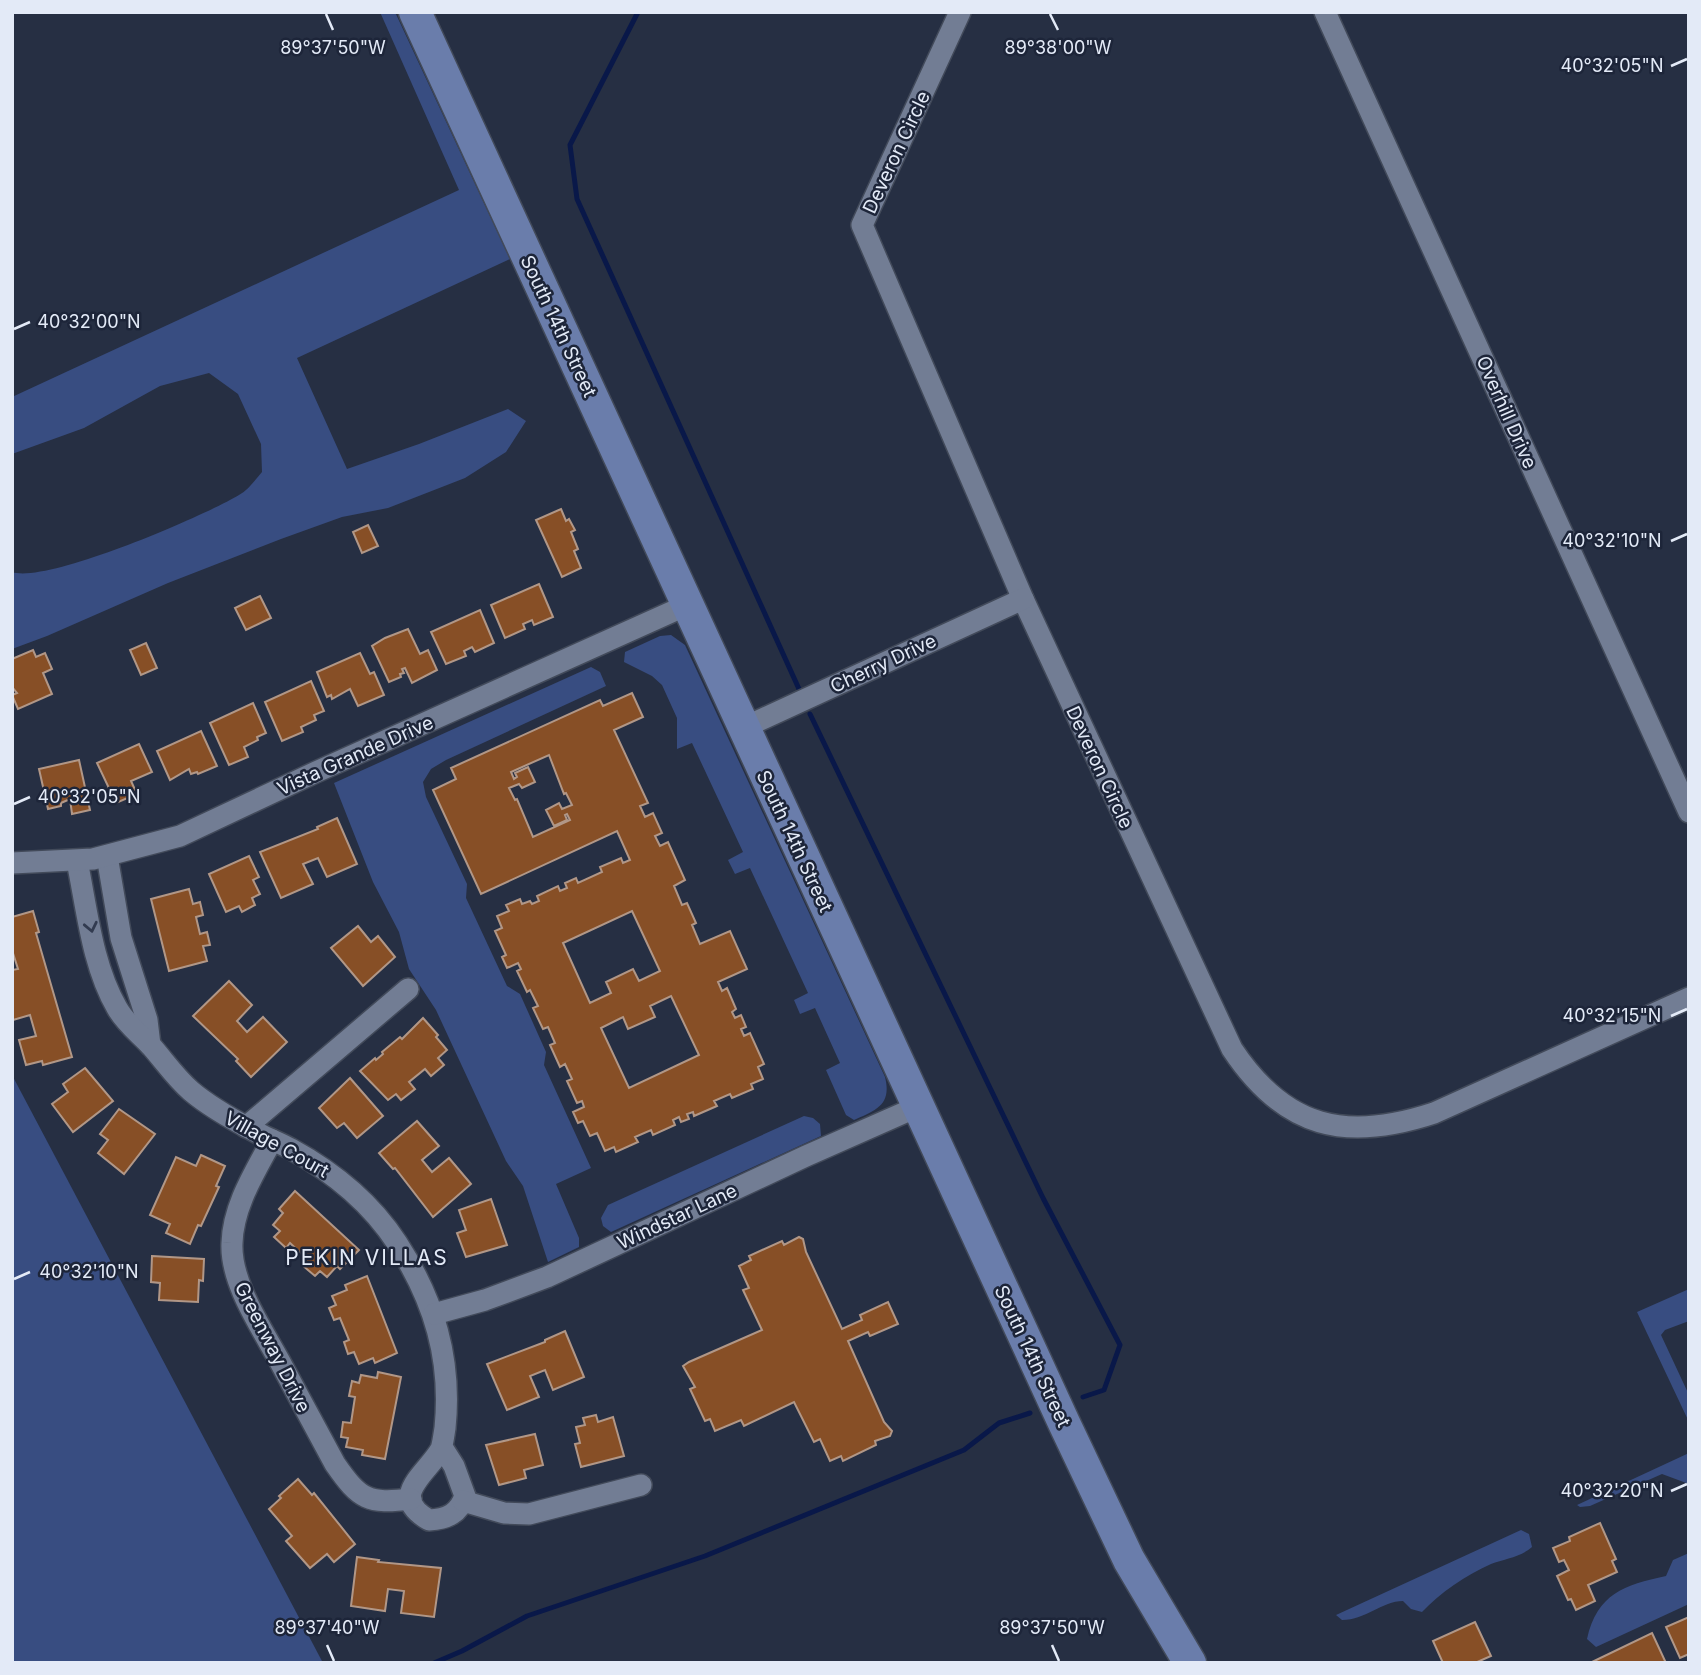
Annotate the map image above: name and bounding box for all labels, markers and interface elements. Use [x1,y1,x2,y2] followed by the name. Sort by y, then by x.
[280,37,386,58] text: 89°37'50"W
[1005,37,1112,58] text: 89°38'00"W
[1561,55,1663,76] text: 40°32'05"N
[858,87,935,217] street label: Deveron Circle
[516,252,602,401] street label: South 14th Street
[37,311,141,332] text: 40°32'00"N
[1471,352,1542,472] street label: Overhill Drive
[1562,530,1662,551] text: 40°32'10"N
[827,629,940,698] street label: Cherry Drive
[1061,702,1138,832] street label: Deveron Circle
[274,711,437,800] street label: Vista Grande Drive
[752,767,838,916] street label: South 14th Street
[38,786,140,807] text: 40°32'05"N
[82,921,97,933] one-way arrow
[1563,1005,1661,1026] text: 40°32'15"N
[221,1106,333,1183] street label: Village Court
[614,1179,741,1254] street label: Windstar Lane
[285,1245,449,1270] district label: PEKIN VILLAS
[39,1261,139,1282] text: 40°32'10"N
[230,1278,315,1416] street label: Greenway Drive
[990,1282,1076,1431] street label: South 14th Street
[1561,1480,1663,1501] text: 40°32'20"N
[274,1617,380,1638] text: 89°37'40"W
[999,1617,1105,1638] text: 89°37'50"W

